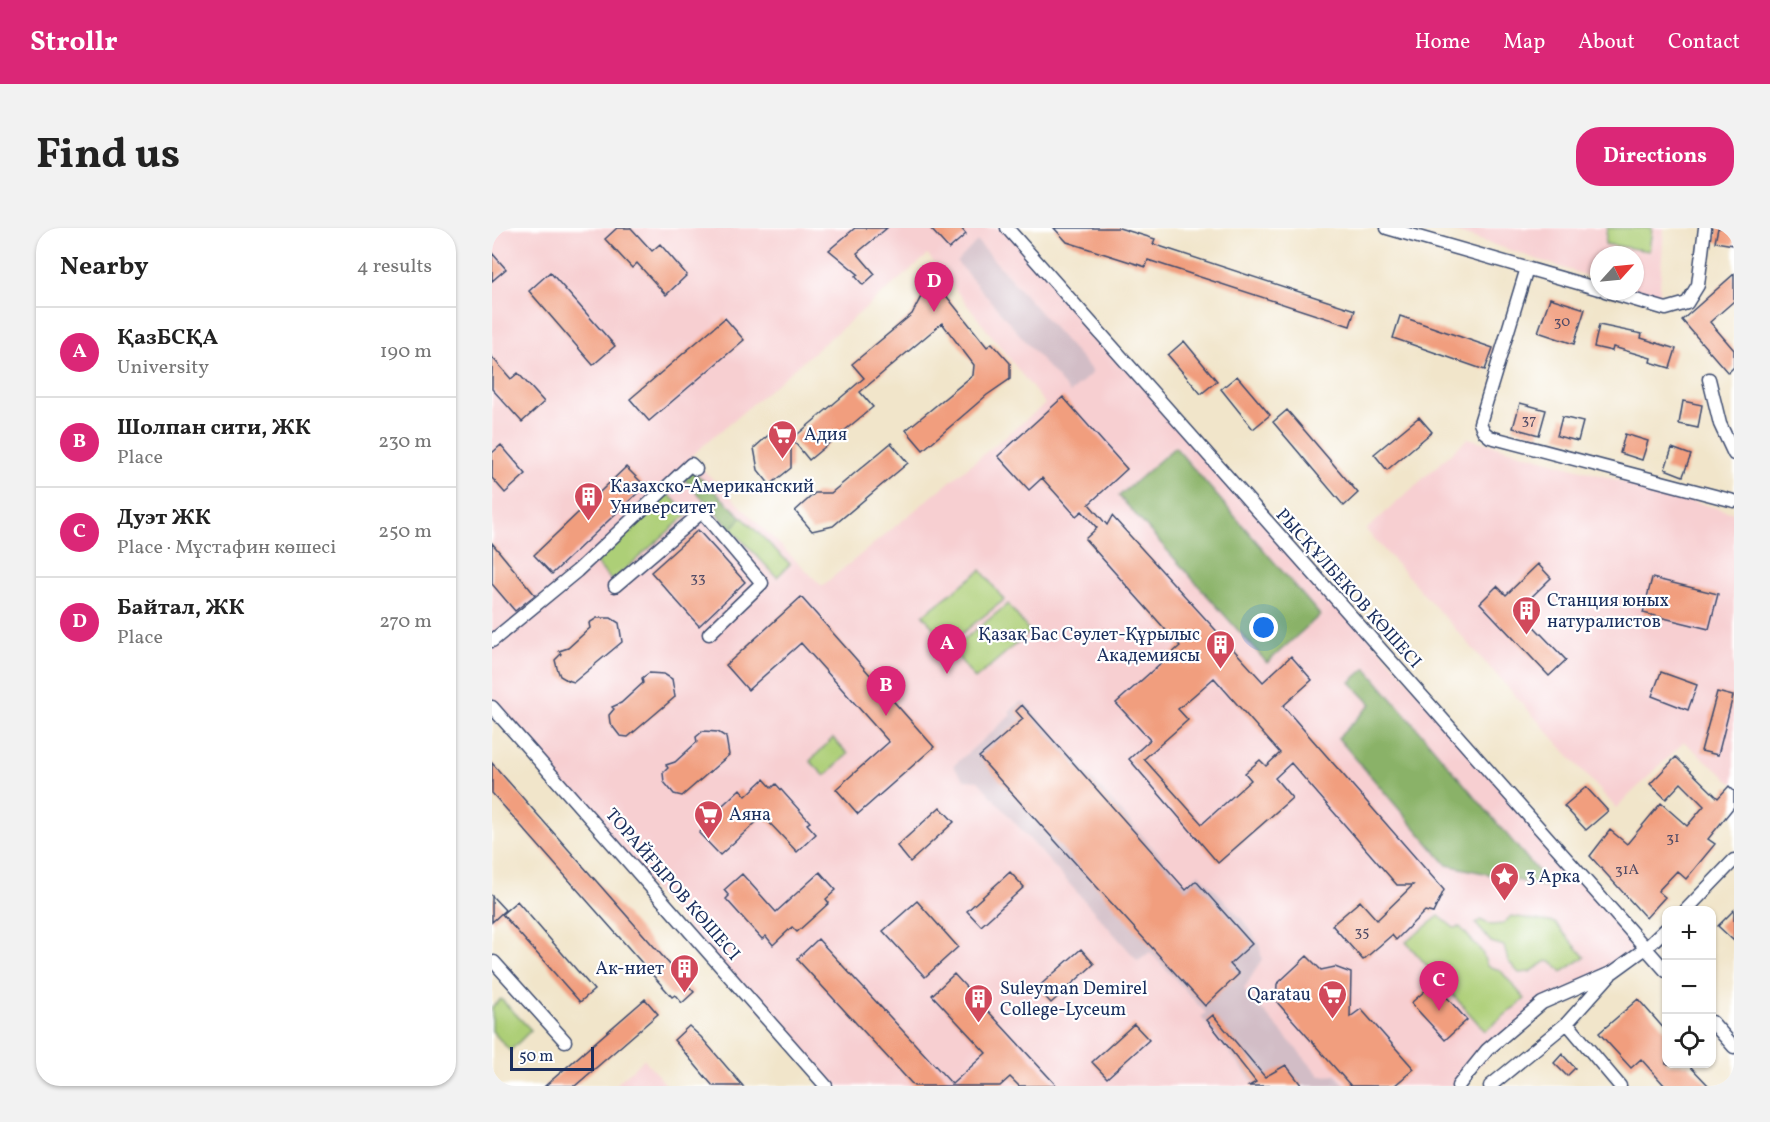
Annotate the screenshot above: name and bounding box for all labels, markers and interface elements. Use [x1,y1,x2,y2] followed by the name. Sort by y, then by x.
[30,23,118,62] text: Strollr
[1415,28,1470,57] text: Home
[1503,28,1545,57] text: Map
[1578,28,1635,57] text: About
[1668,28,1740,57] text: Contact
[36,127,180,186] text: Find us
[1576,127,1734,186] button: Directions
[1590,246,1644,300] north arrow
[60,249,149,285] text: Nearby
[357,253,432,281] text: 4 results
[914,262,954,312] pin: D
[1554,312,1570,333] house number: 30
[117,323,218,354] text: ҚазБСҚА
[72,338,87,366] text: A
[380,338,432,366] text: 190 m
[117,354,209,382] text: University
[1522,410,1536,431] house number: 37
[117,413,311,444] text: Шолпан сити, ЖК
[767,418,799,460] supermarket icon: Адия
[804,423,847,448] place label: Адия
[73,428,86,456] text: B
[378,428,432,456] text: 230 m
[117,444,163,472] text: Place
[610,475,814,521] place label: Казахско-Американский Университет
[573,480,605,522] building icon: Казахско-Американский Университет
[117,503,211,534] text: Дуэт ЖК
[1269,504,1427,674] street label: РЫСҚҰЛБЕКОВ КӨШЕСІ
[73,518,86,546] text: C
[378,518,432,546] text: 250 m
[117,534,336,562] text: Place · Мұстафин көшесі
[690,568,706,589] house number: 33
[1547,589,1669,635] place label: Станция юных натуралистов
[117,593,244,624] text: Байтал, ЖК
[1510,594,1542,636] building icon: Станция юных натуралистов
[72,608,87,636] text: D
[379,608,432,636] text: 270 m
[1249,613,1278,642] your location
[978,623,1200,669] place label: Қазақ Бас Сәулет-Құрылыс Академиясы
[117,624,163,652] text: Place
[928,624,966,674] pin: A
[1205,628,1237,670] building icon: Қазақ Бас Сәулет-Құрылыс Академиясы
[866,666,906,716] pin: B
[692,798,724,840] supermarket icon: Аяна
[599,803,745,967] street label: ТОРАЙҒЫРОВ КӨШЕСІ
[729,803,771,828] place label: Аяна
[1666,828,1680,849] house number: 31
[1489,860,1521,902] place icon: 3 Арка
[1615,860,1639,881] house number: 31А
[1526,865,1580,890] place label: 3 Арка
[1662,906,1716,1068] map controls
[1662,906,1716,960] button: +
[1355,922,1369,943] house number: 35
[669,952,701,994] building icon: Ак-ниет
[596,957,664,982] place label: Ак-ниет
[1662,960,1716,1014] button: −
[1420,962,1458,1011] pin: C
[1000,977,1147,1023] place label: Suleyman Demirel College-Lyceum
[1316,978,1348,1020] supermarket icon: Qaratau
[963,982,995,1024] building icon: Suleyman Demirel College-Lyceum
[1247,983,1311,1008] place label: Qaratau
[1662,1014,1716,1068] button: locate
[510,1044,594,1072] scale bar
[519,1046,553,1068] text: 50 m

